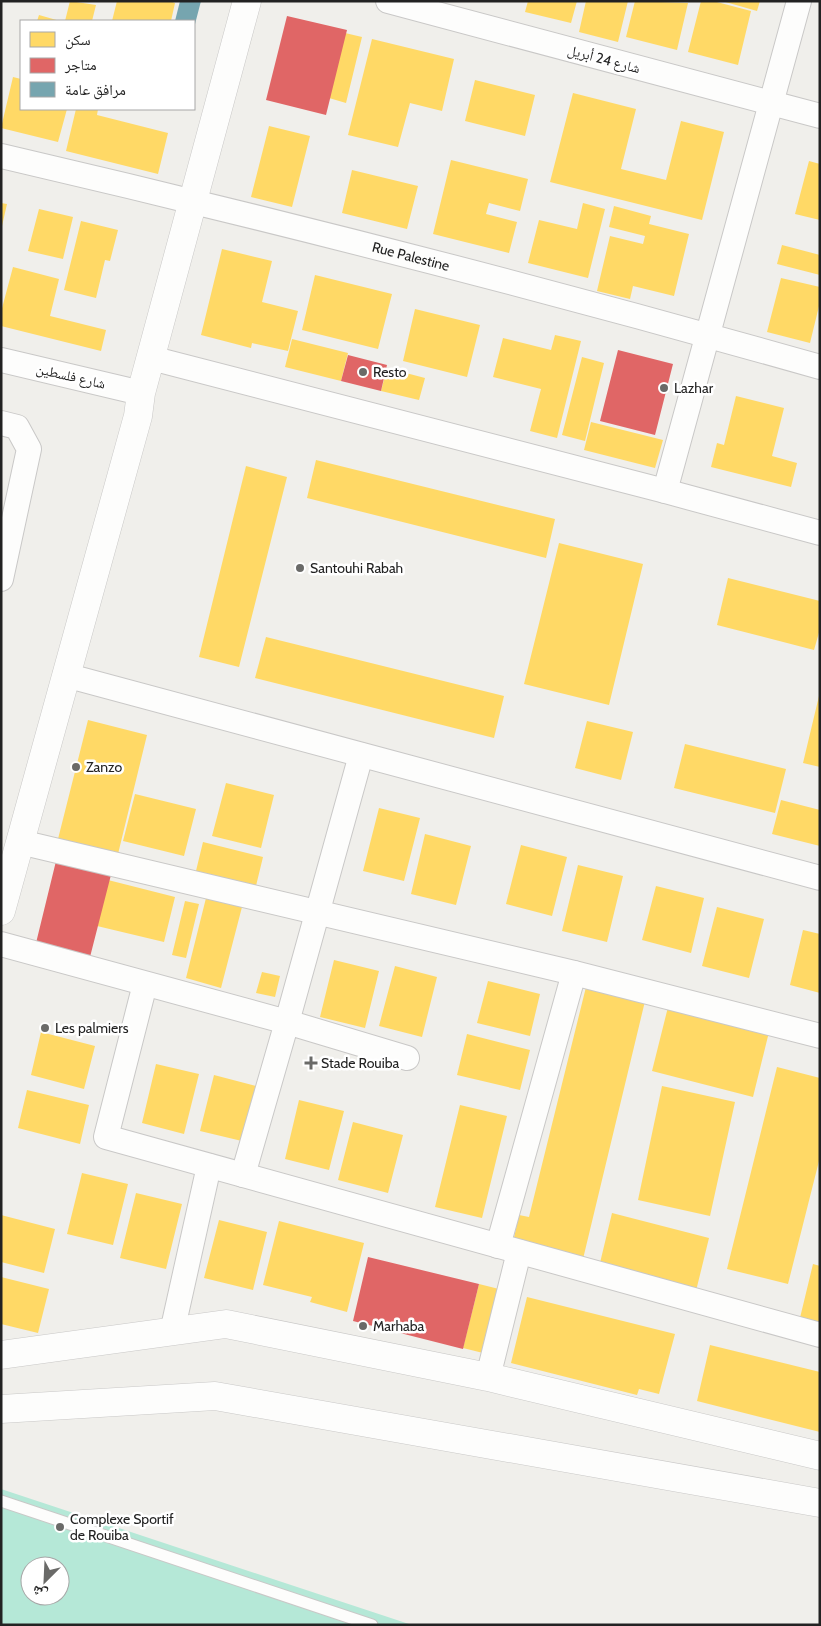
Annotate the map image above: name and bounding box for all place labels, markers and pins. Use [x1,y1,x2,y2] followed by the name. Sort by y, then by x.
[373,363,407,381] place label: Resto
[357,366,369,378] marker: Resto
[674,379,714,397] place label: Lazhar
[658,382,670,394] marker: Lazhar
[310,559,403,577] place label: Santouhi Rabah
[294,562,306,574] marker: Santouhi Rabah
[86,758,123,776] place label: Zanzo
[70,761,82,773] marker: Zanzo
[55,1019,129,1037] place label: Les palmiers
[39,1022,51,1034] marker: Les palmiers
[321,1054,399,1072] place label: Stade Rouiba
[305,1057,317,1069] marker: Stade Rouiba
[373,1317,425,1335] place label: Marhaba
[357,1320,369,1332] marker: Marhaba
[70,1510,174,1544] place label: Complexe Sportif de Rouiba
[54,1521,66,1533] marker: Complexe Sportif de Rouiba

